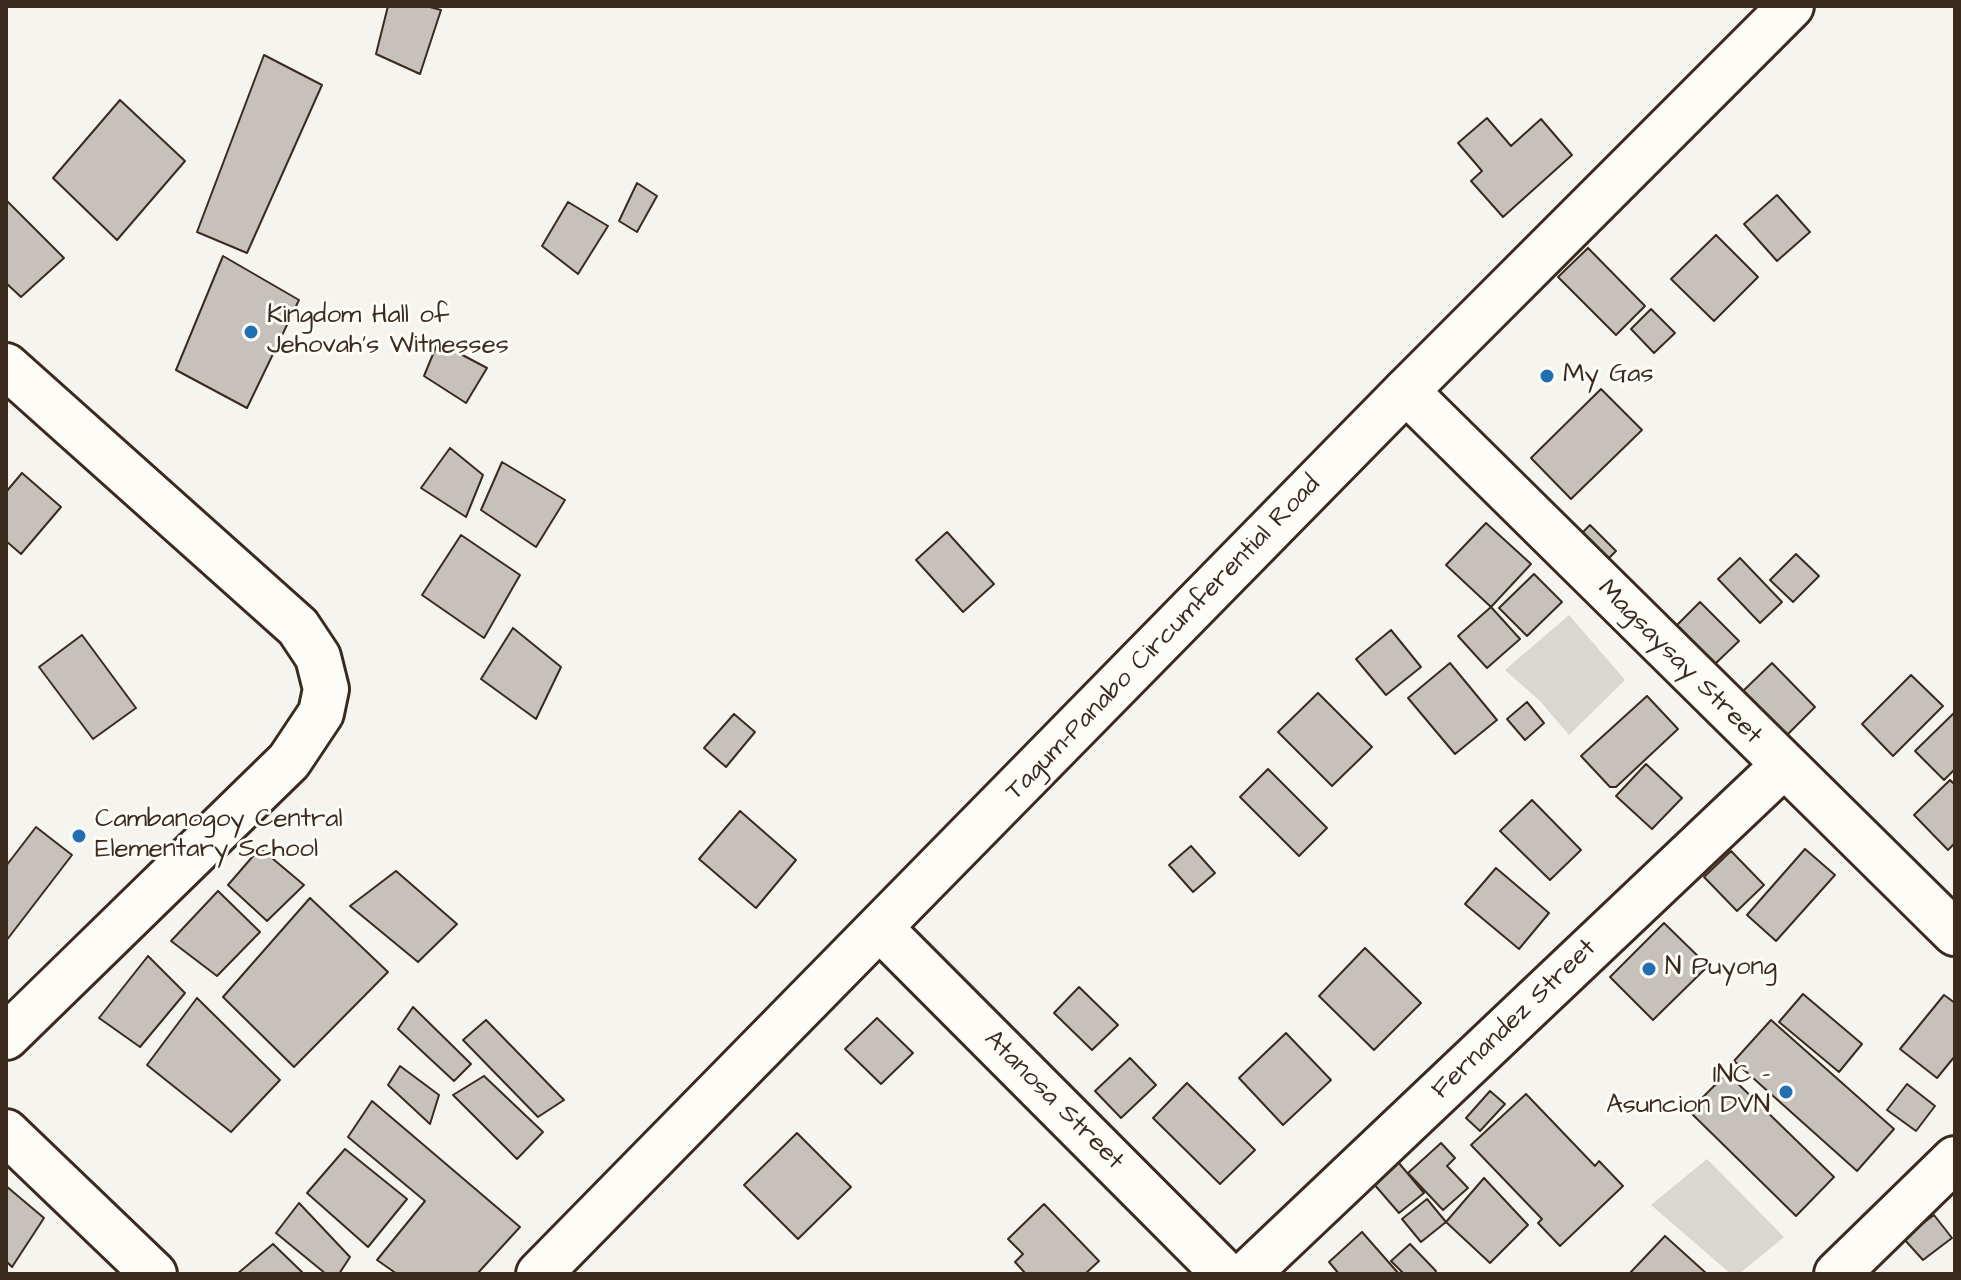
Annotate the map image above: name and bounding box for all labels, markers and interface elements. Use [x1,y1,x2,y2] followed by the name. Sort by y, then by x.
[267,301,509,362] place label: Kingdom Hall of Jehovah's Witnesses
[242,323,260,341] marker: Kingdom Hall of Jehovah's Witnesses
[1563,360,1653,392] place label: My Gas
[1538,367,1556,385] marker: My Gas
[1000,470,1328,808] street label: Tagum-Panabo Circumferential Road
[1590,574,1768,752] street label: Magsaysay Street
[95,805,343,866] place label: Cambanogoy Central Elementary School
[70,827,88,845] marker: Cambanogoy Central Elementary School
[1426,934,1604,1106] street label: Fernandez Street
[1665,953,1777,985] place label: N Puyong
[1640,960,1658,978] marker: N Puyong
[977,1025,1129,1177] street label: Atanosa Street
[1606,1061,1770,1122] place label: INC - Asuncion DVN
[1777,1083,1795,1101] marker: INC - Asuncion DVN

